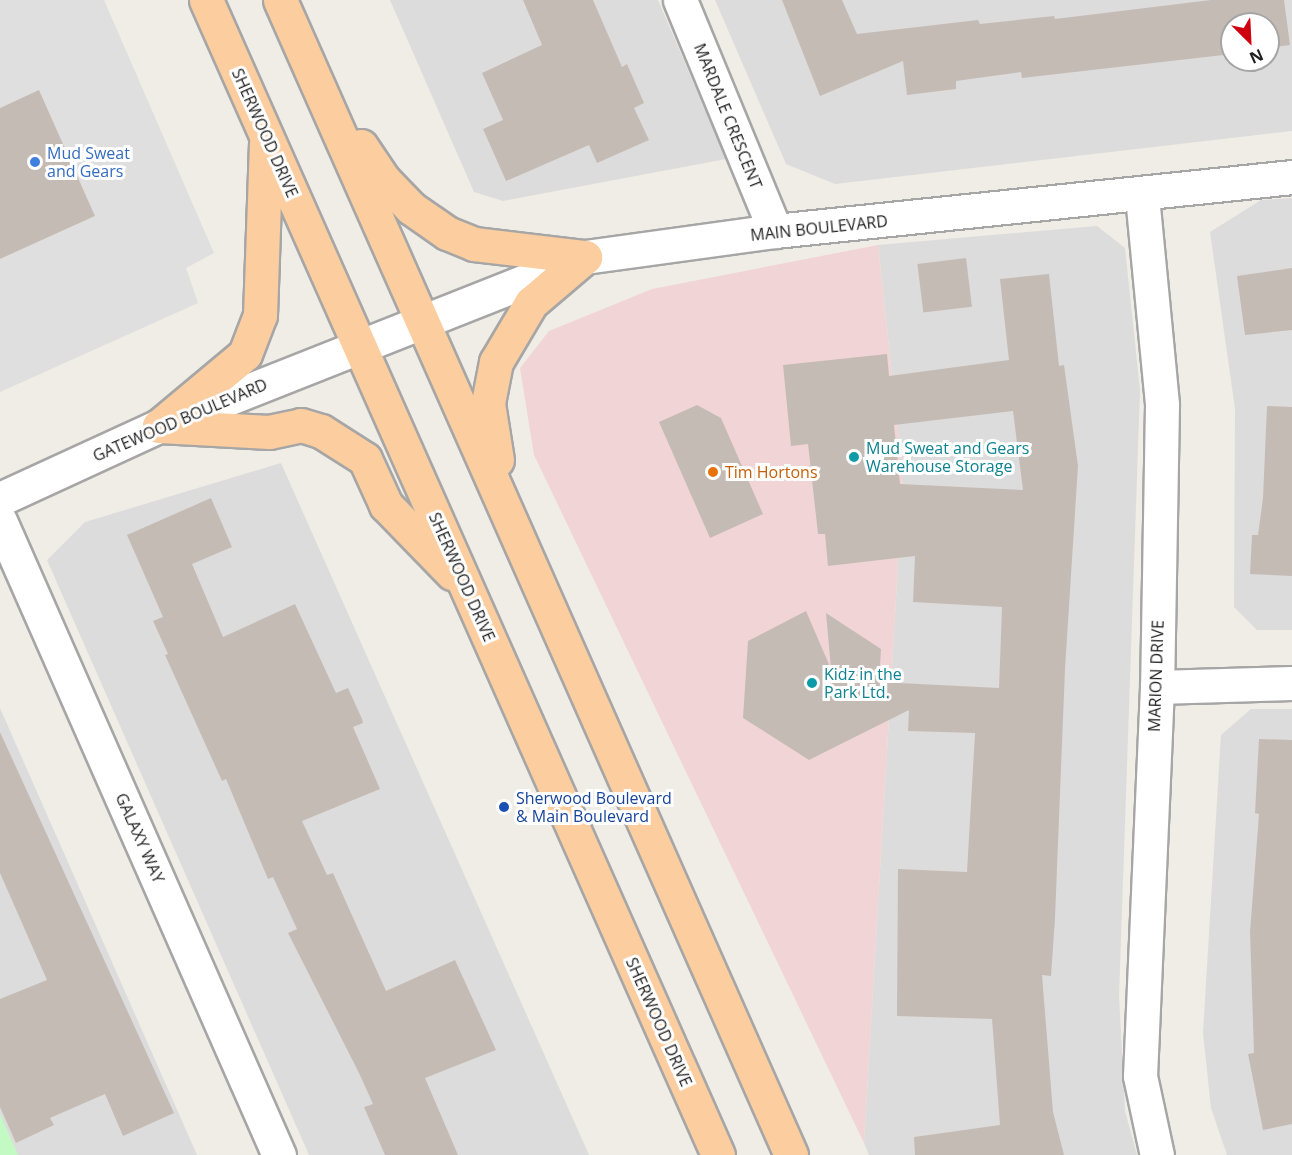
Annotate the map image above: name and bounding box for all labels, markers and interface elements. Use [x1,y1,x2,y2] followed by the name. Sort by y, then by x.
[1220,12,1280,72] north arrow
[690,41,766,191] street label: MARDALE CRESCENT
[1246,44,1267,69] text: N
[228,66,302,200] street label: SHERWOOD DRIVE
[47,143,130,181] place label: Mud Sweat and Gears
[28,155,42,169] marker: Mud Sweat and Gears
[749,211,889,245] street label: MAIN BOULEVARD
[90,374,270,466] street label: GATEWOOD BOULEVARD
[866,438,1029,476] place label: Mud Sweat and Gears Warehouse Storage
[847,450,861,464] marker: Mud Sweat and Gears Warehouse Storage
[725,462,818,482] place label: Tim Hortons
[706,465,720,479] marker: Tim Hortons
[425,510,499,644] street label: SHERWOOD DRIVE
[1144,620,1168,732] street label: MARION DRIVE
[824,664,902,702] place label: Kidz in the Park Ltd.
[805,676,819,690] marker: Kidz in the Park Ltd.
[516,788,672,826] place label: Sherwood Boulevard & Main Boulevard
[112,790,168,886] street label: GALAXY WAY
[497,800,511,814] marker: Sherwood Boulevard & Main Boulevard
[622,955,696,1089] street label: SHERWOOD DRIVE

